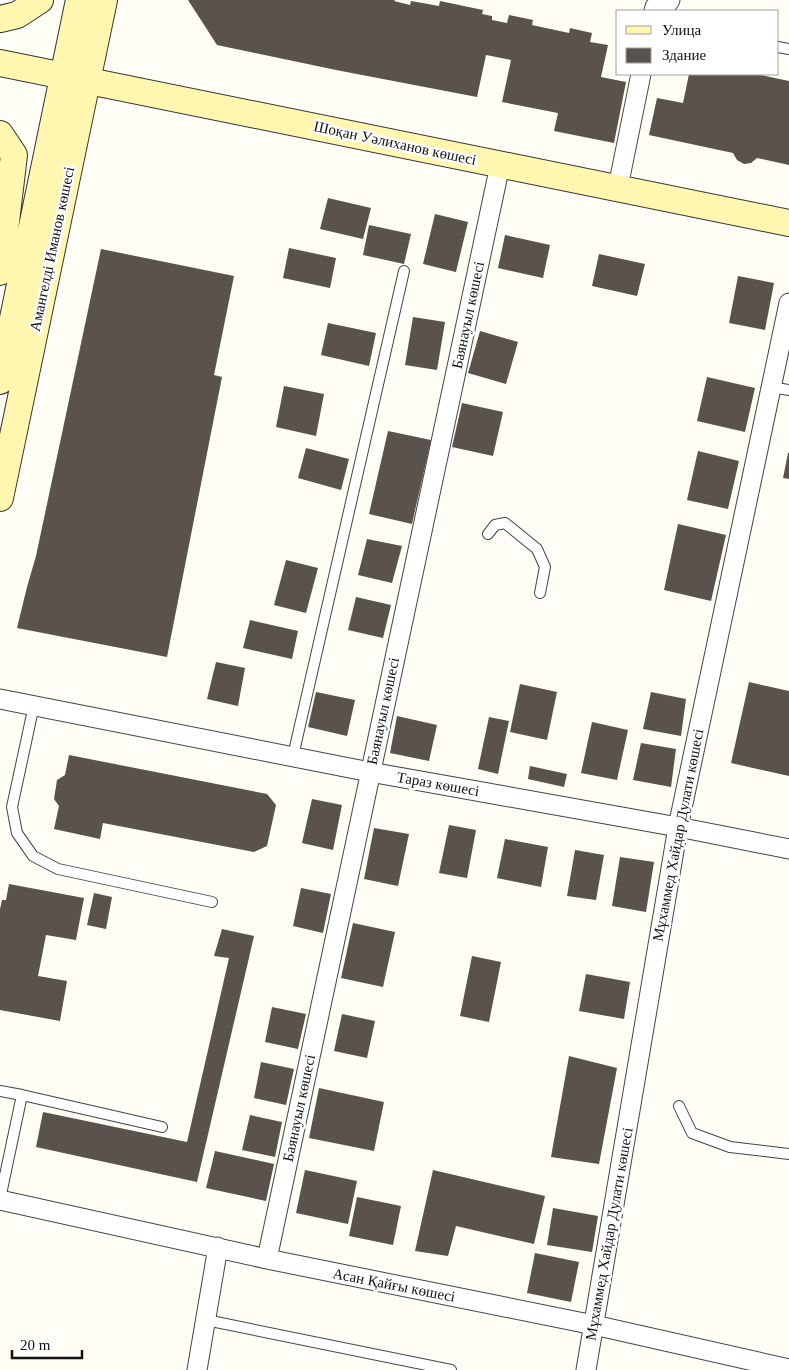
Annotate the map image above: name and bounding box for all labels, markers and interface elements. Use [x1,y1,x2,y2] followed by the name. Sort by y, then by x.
[616,10,779,75] legend
[662,22,701,38] text: Улица
[662,47,706,63] text: Здание
[312,118,478,168] street label: Шоқан Уәлиханов көшесі
[27,165,77,333] street label: Амангелді Иманов көшесі
[449,260,487,370] street label: Баянауыл көшесі
[364,656,402,766] street label: Баянауыл көшесі
[650,727,706,943] street label: Мұхаммед Хайдар Дулати көшесі
[396,769,480,799] street label: Тараз көшесі
[280,1053,318,1163] street label: Баянауыл көшесі
[582,1126,636,1342] street label: Мұхаммед Хайдар Дулати көшесі
[331,1265,457,1305] street label: Асан Қайғы көшесі
[12,1328,82,1360] scale bar
[20,1337,51,1353] text: 20 m

